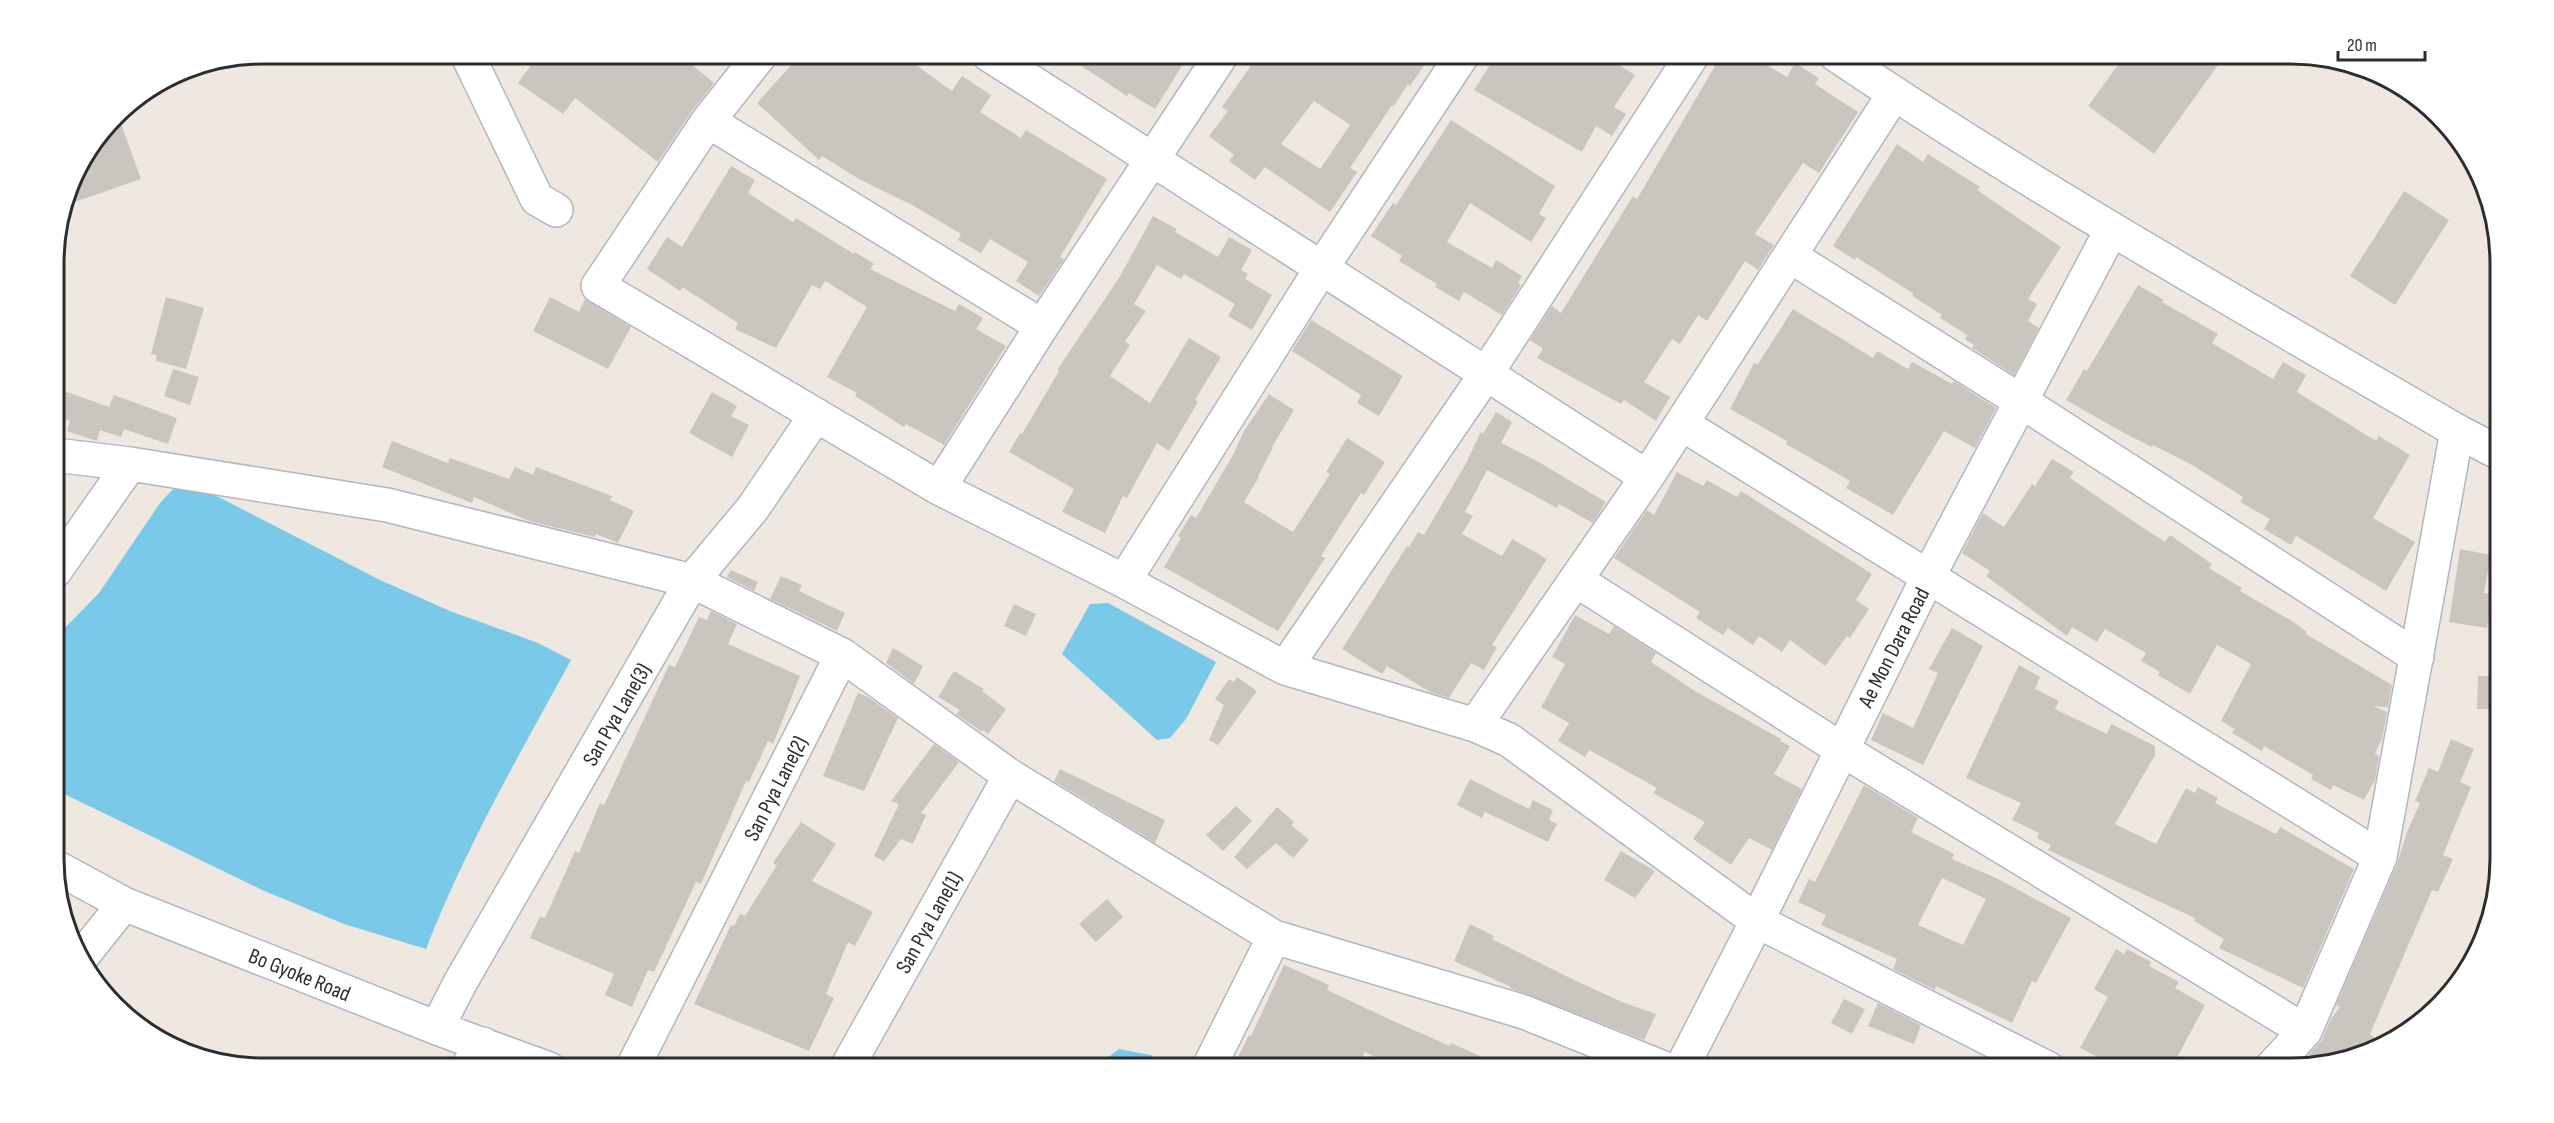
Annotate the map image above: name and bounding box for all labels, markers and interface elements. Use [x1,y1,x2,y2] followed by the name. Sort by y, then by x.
[2338,24,2425,62] scale bar
[2347,35,2377,56] text: 20 m
[1852,583,1936,713] street label: Ae Mon Dara Road
[577,659,658,771] street label: San Pya Lane(3)
[738,732,814,846] street label: San Pya Lane(2)
[890,867,968,979] street label: San Pya Lane(1)
[245,943,354,1008] street label: Bo Gyoke Road

